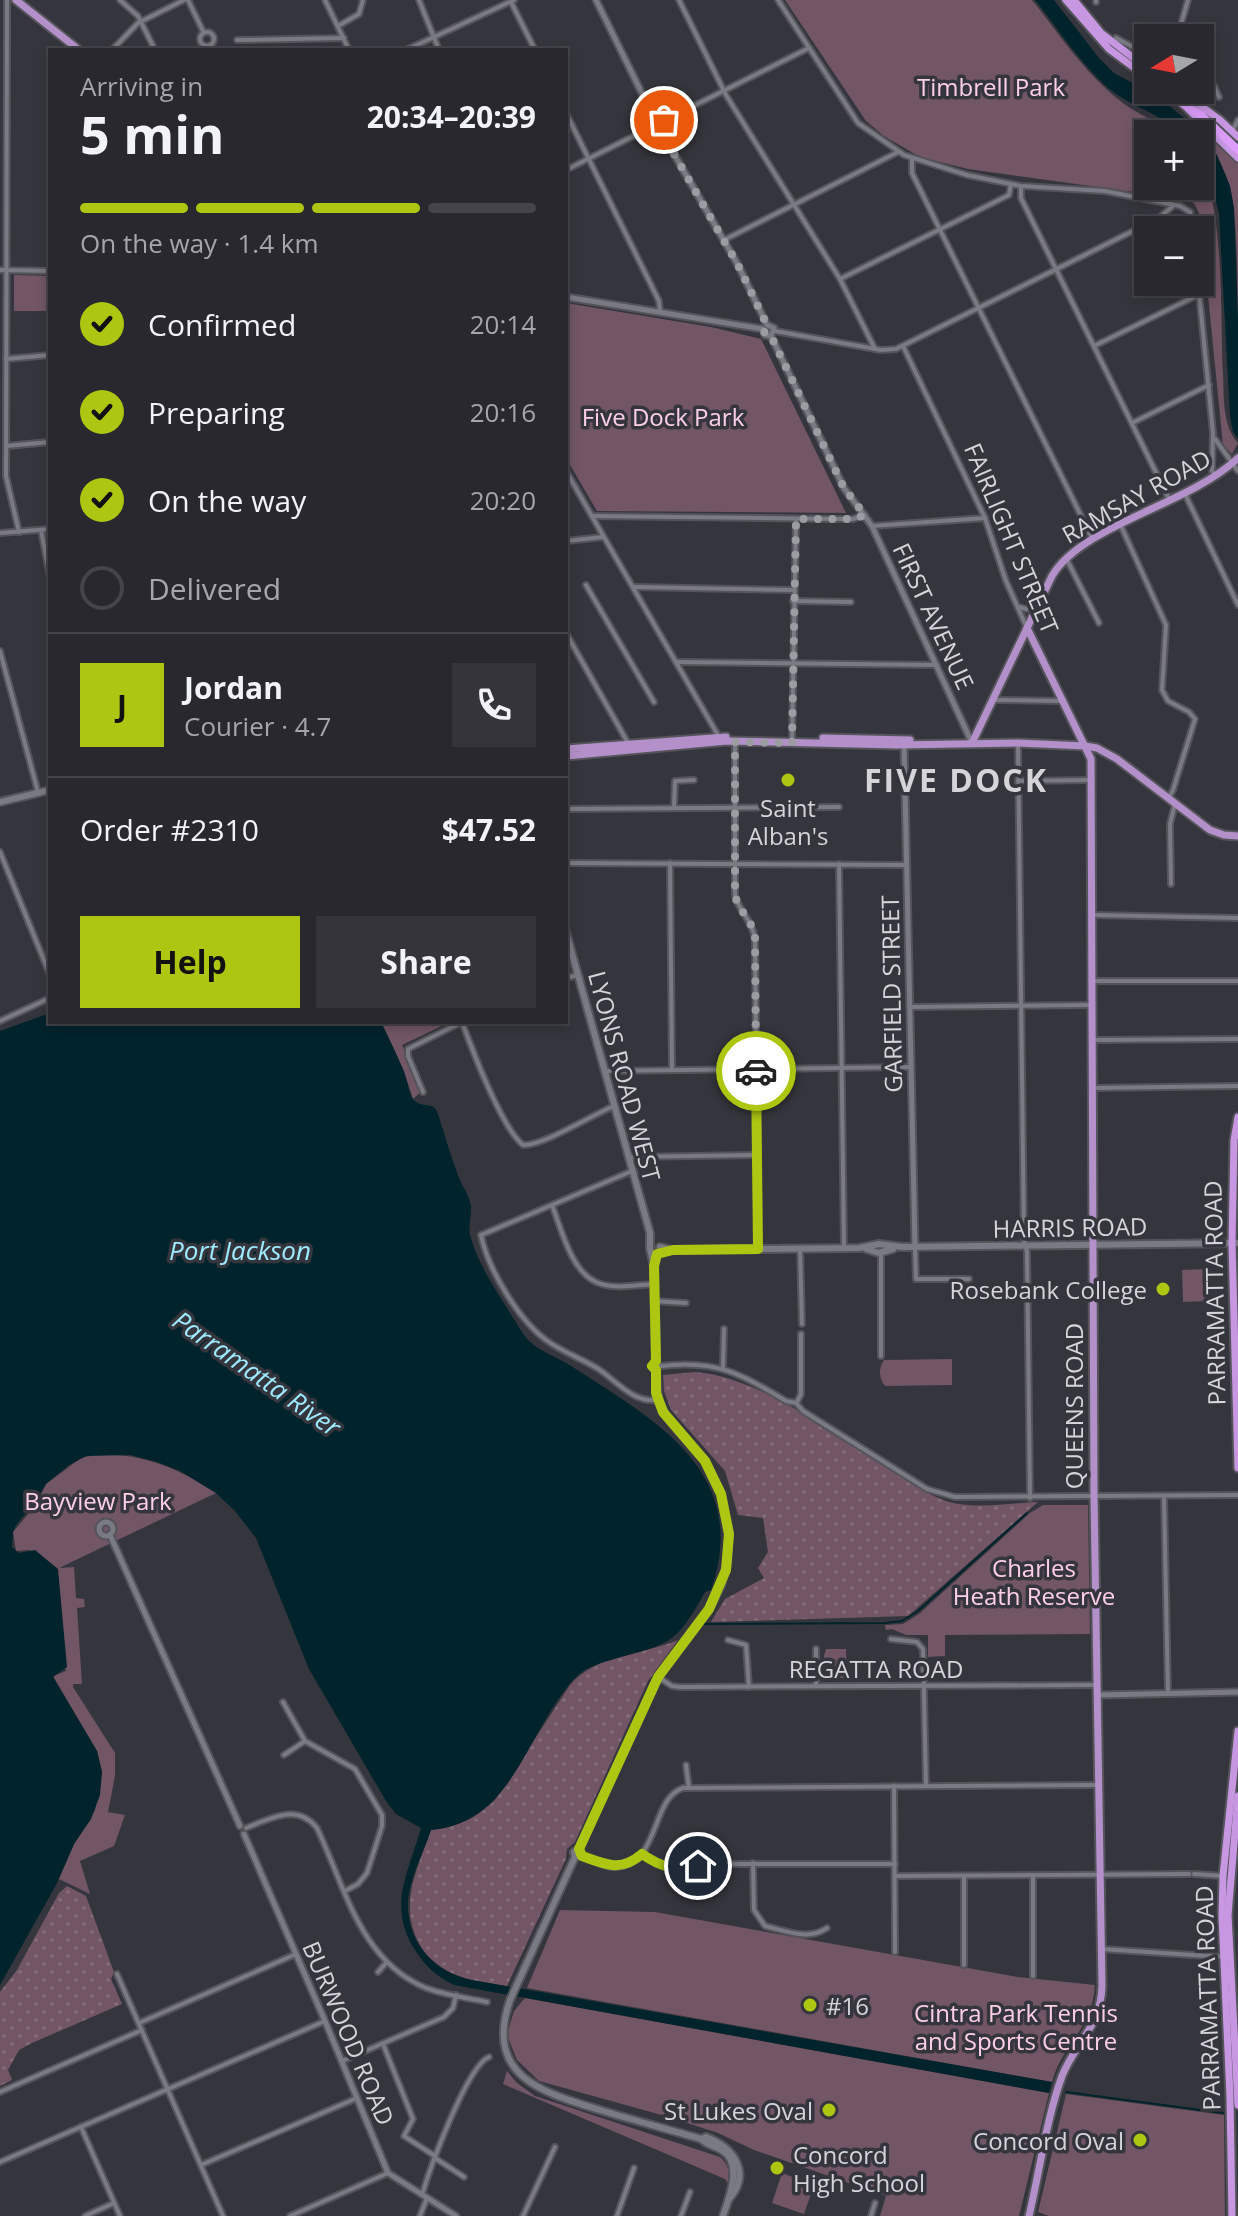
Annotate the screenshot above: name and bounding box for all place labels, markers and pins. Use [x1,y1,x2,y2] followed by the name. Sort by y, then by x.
[630,86,698,154] pin
[779,771,797,789] marker: Saint Alban's
[748,791,828,852] place label: Saint Alban's
[950,1273,1147,1306] place label: Rosebank College
[1154,1280,1172,1298] marker: Rosebank College
[664,1832,732,1900] pin
[826,1989,869,2022] place label: #16
[801,1996,819,2014] marker: #16
[664,2094,813,2127] place label: St Lukes Oval
[820,2101,838,2119] marker: St Lukes Oval
[973,2124,1124,2157] place label: Concord Oval
[1131,2131,1149,2149] marker: Concord Oval
[793,2138,925,2199] place label: Concord High School
[768,2159,786,2177] marker: Concord High School

